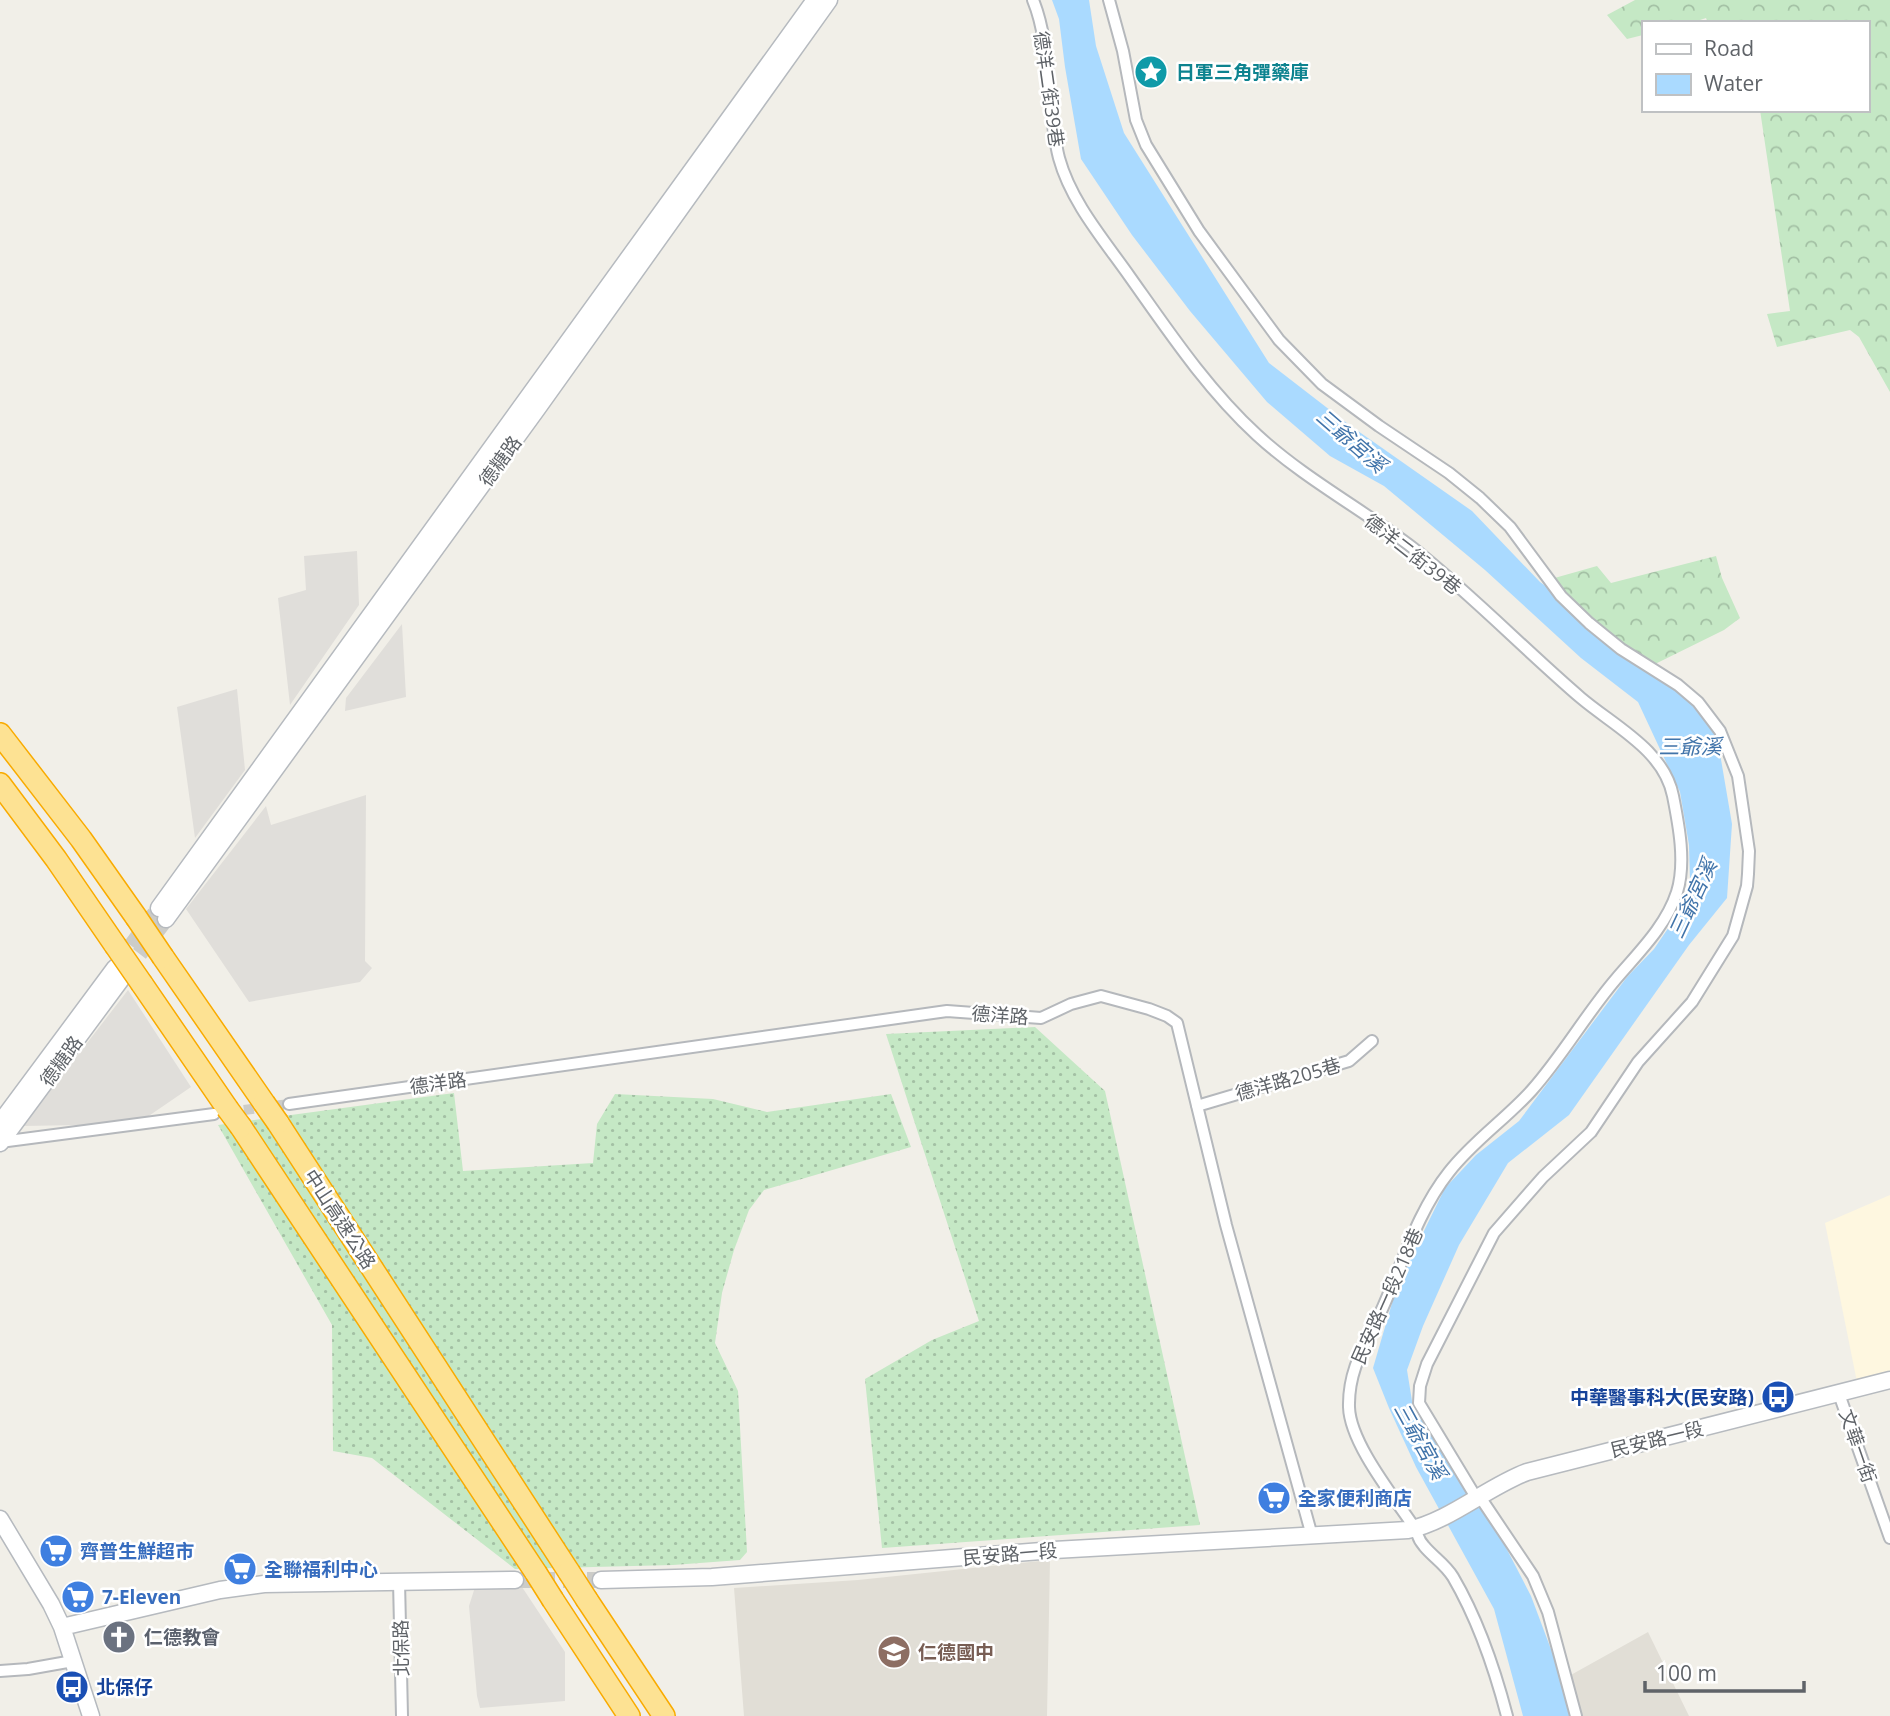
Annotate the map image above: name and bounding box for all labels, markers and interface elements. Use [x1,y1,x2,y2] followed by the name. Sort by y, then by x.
[1642,21,1869,112] legend
[1028,29,1070,149] street label: 德洋二街39巷
[1704,34,1754,62] text: Road
[1132,53,1170,91] place icon: 日軍三角彈藥庫
[1176,59,1309,85] place label: 日軍三角彈藥庫
[1704,69,1763,97] text: Water
[1311,402,1395,480] water label: 三爺宮溪
[473,430,527,492] street label: 德糖路
[1359,508,1467,600] street label: 德洋二街39巷
[1659,732,1724,760] water label: 三爺溪
[1662,852,1724,943] water label: 三爺宮溪
[971,1000,1029,1030] street label: 德洋路
[34,1030,88,1092] street label: 德糖路
[1232,1052,1344,1106] street label: 德洋路205巷
[408,1066,468,1100] street label: 德洋路
[298,1164,382,1274] street label: 中山高速公路
[1345,1224,1429,1368] street label: 民安路一段218巷
[1759,1378,1797,1416] bus stop icon: 中華醫事科大(民安路)
[1570,1384,1754,1410] place label: 中華醫事科大(民安路)
[1388,1397,1455,1487] water label: 三爺宮溪
[1833,1406,1883,1486] street label: 文華一街
[1608,1415,1706,1463] street label: 民安路一段
[1255,1479,1293,1517] supermarket icon: 全家便利商店
[1298,1485,1412,1511] place label: 全家便利商店
[37,1532,75,1570] supermarket icon: 齊普生鮮超市
[962,1537,1058,1571] street label: 民安路一段
[80,1538,194,1564] place label: 齊普生鮮超市
[221,1550,259,1588] supermarket icon: 全聯福利中心
[264,1556,378,1582] place label: 全聯福利中心
[59,1578,97,1616] supermarket icon: 7-Eleven
[102,1584,181,1610] place label: 7-Eleven
[100,1618,138,1656] church icon: 仁德教會
[388,1619,414,1677] street label: 北保路
[144,1624,220,1650] place label: 仁德教會
[875,1633,913,1671] school or university icon: 仁德國中
[918,1639,994,1665] place label: 仁德國中
[1645,1650,1804,1694] scale bar
[1656,1659,1717,1687] text: 100 m
[53,1668,91,1706] bus stop icon: 北保仔
[96,1674,153,1700] place label: 北保仔

